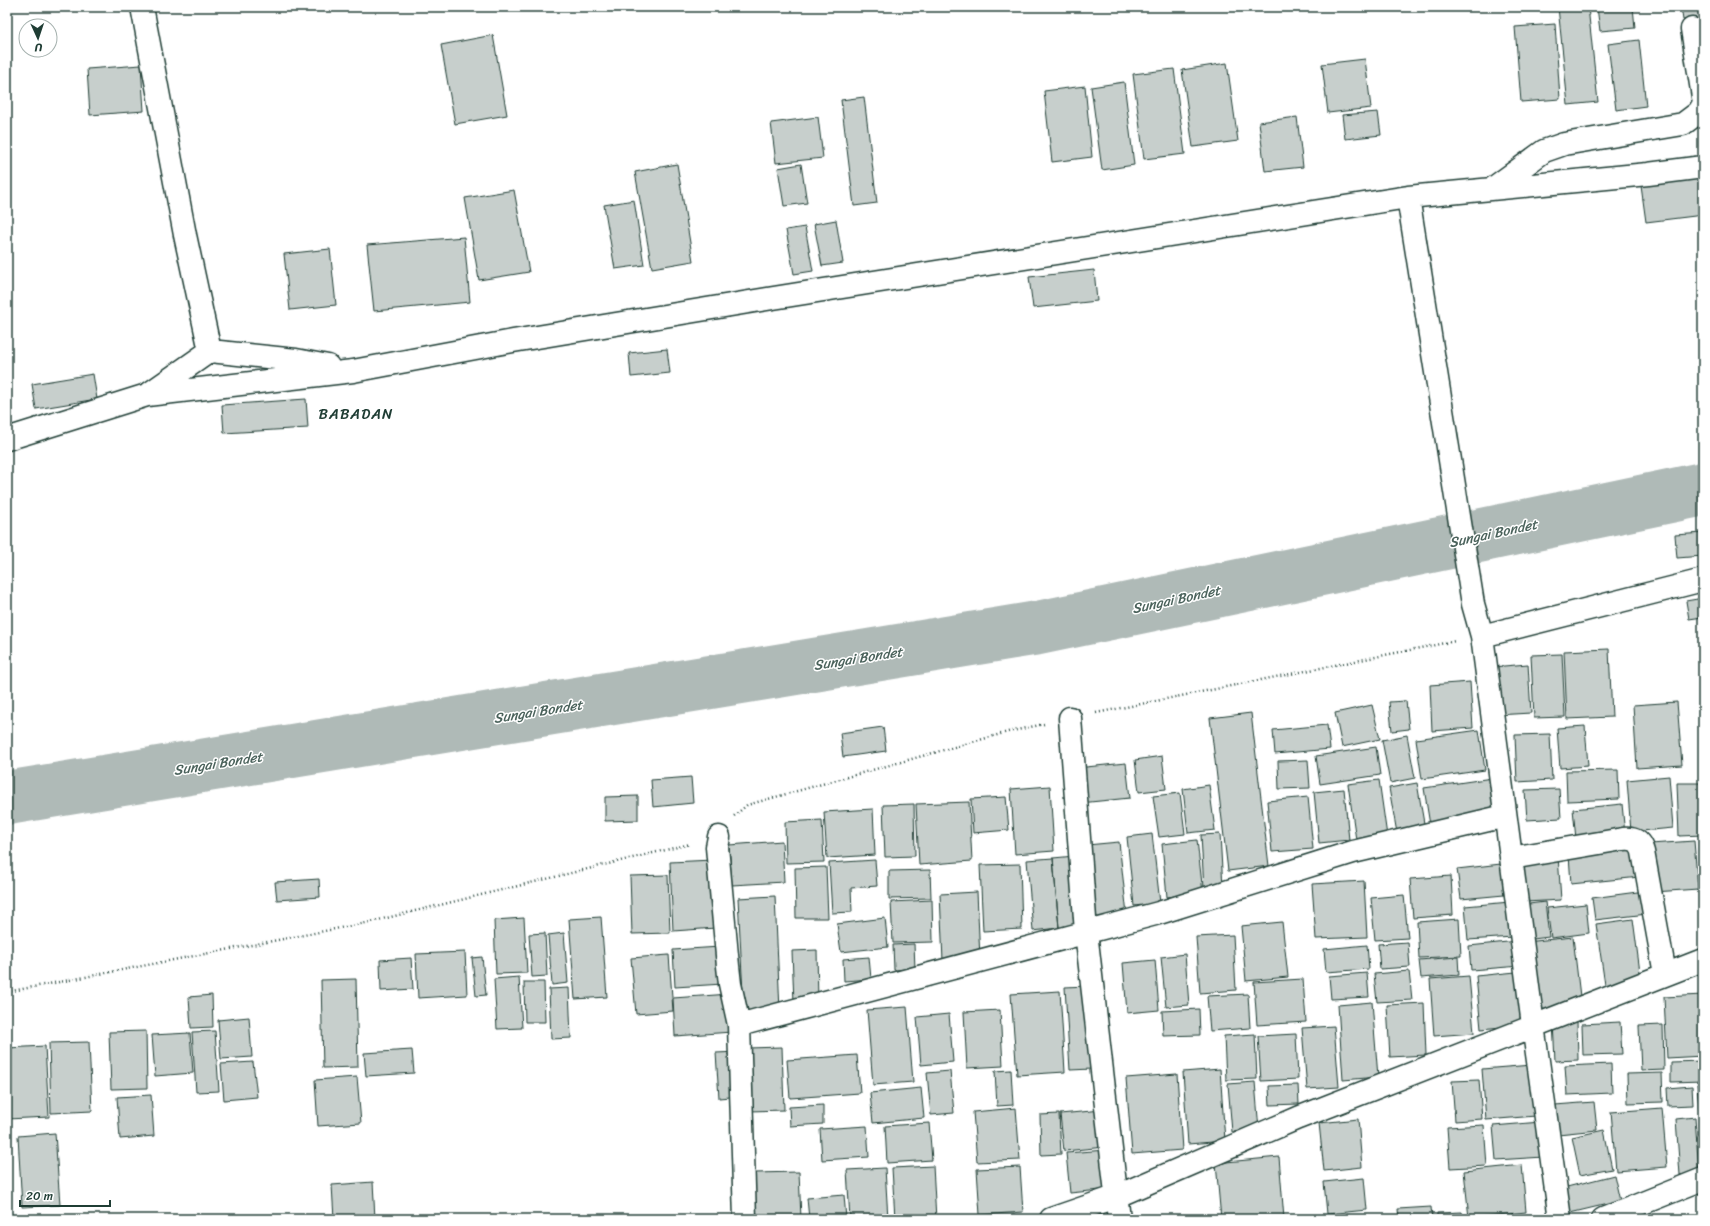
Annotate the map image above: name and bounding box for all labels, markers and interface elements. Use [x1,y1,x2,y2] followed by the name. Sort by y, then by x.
[18,18,58,58] north arrow
[34,38,43,57] text: U
[319,401,393,427] district label: BABADAN
[1447,512,1541,555] water label: Sungai Bondet
[1130,578,1224,621] water label: Sungai Bondet
[812,639,906,678] water label: Sungai Bondet
[492,692,586,731] water label: Sungai Bondet
[172,744,266,783] water label: Sungai Bondet
[20,1182,110,1208] scale bar
[26,1185,53,1207] text: 20 m

